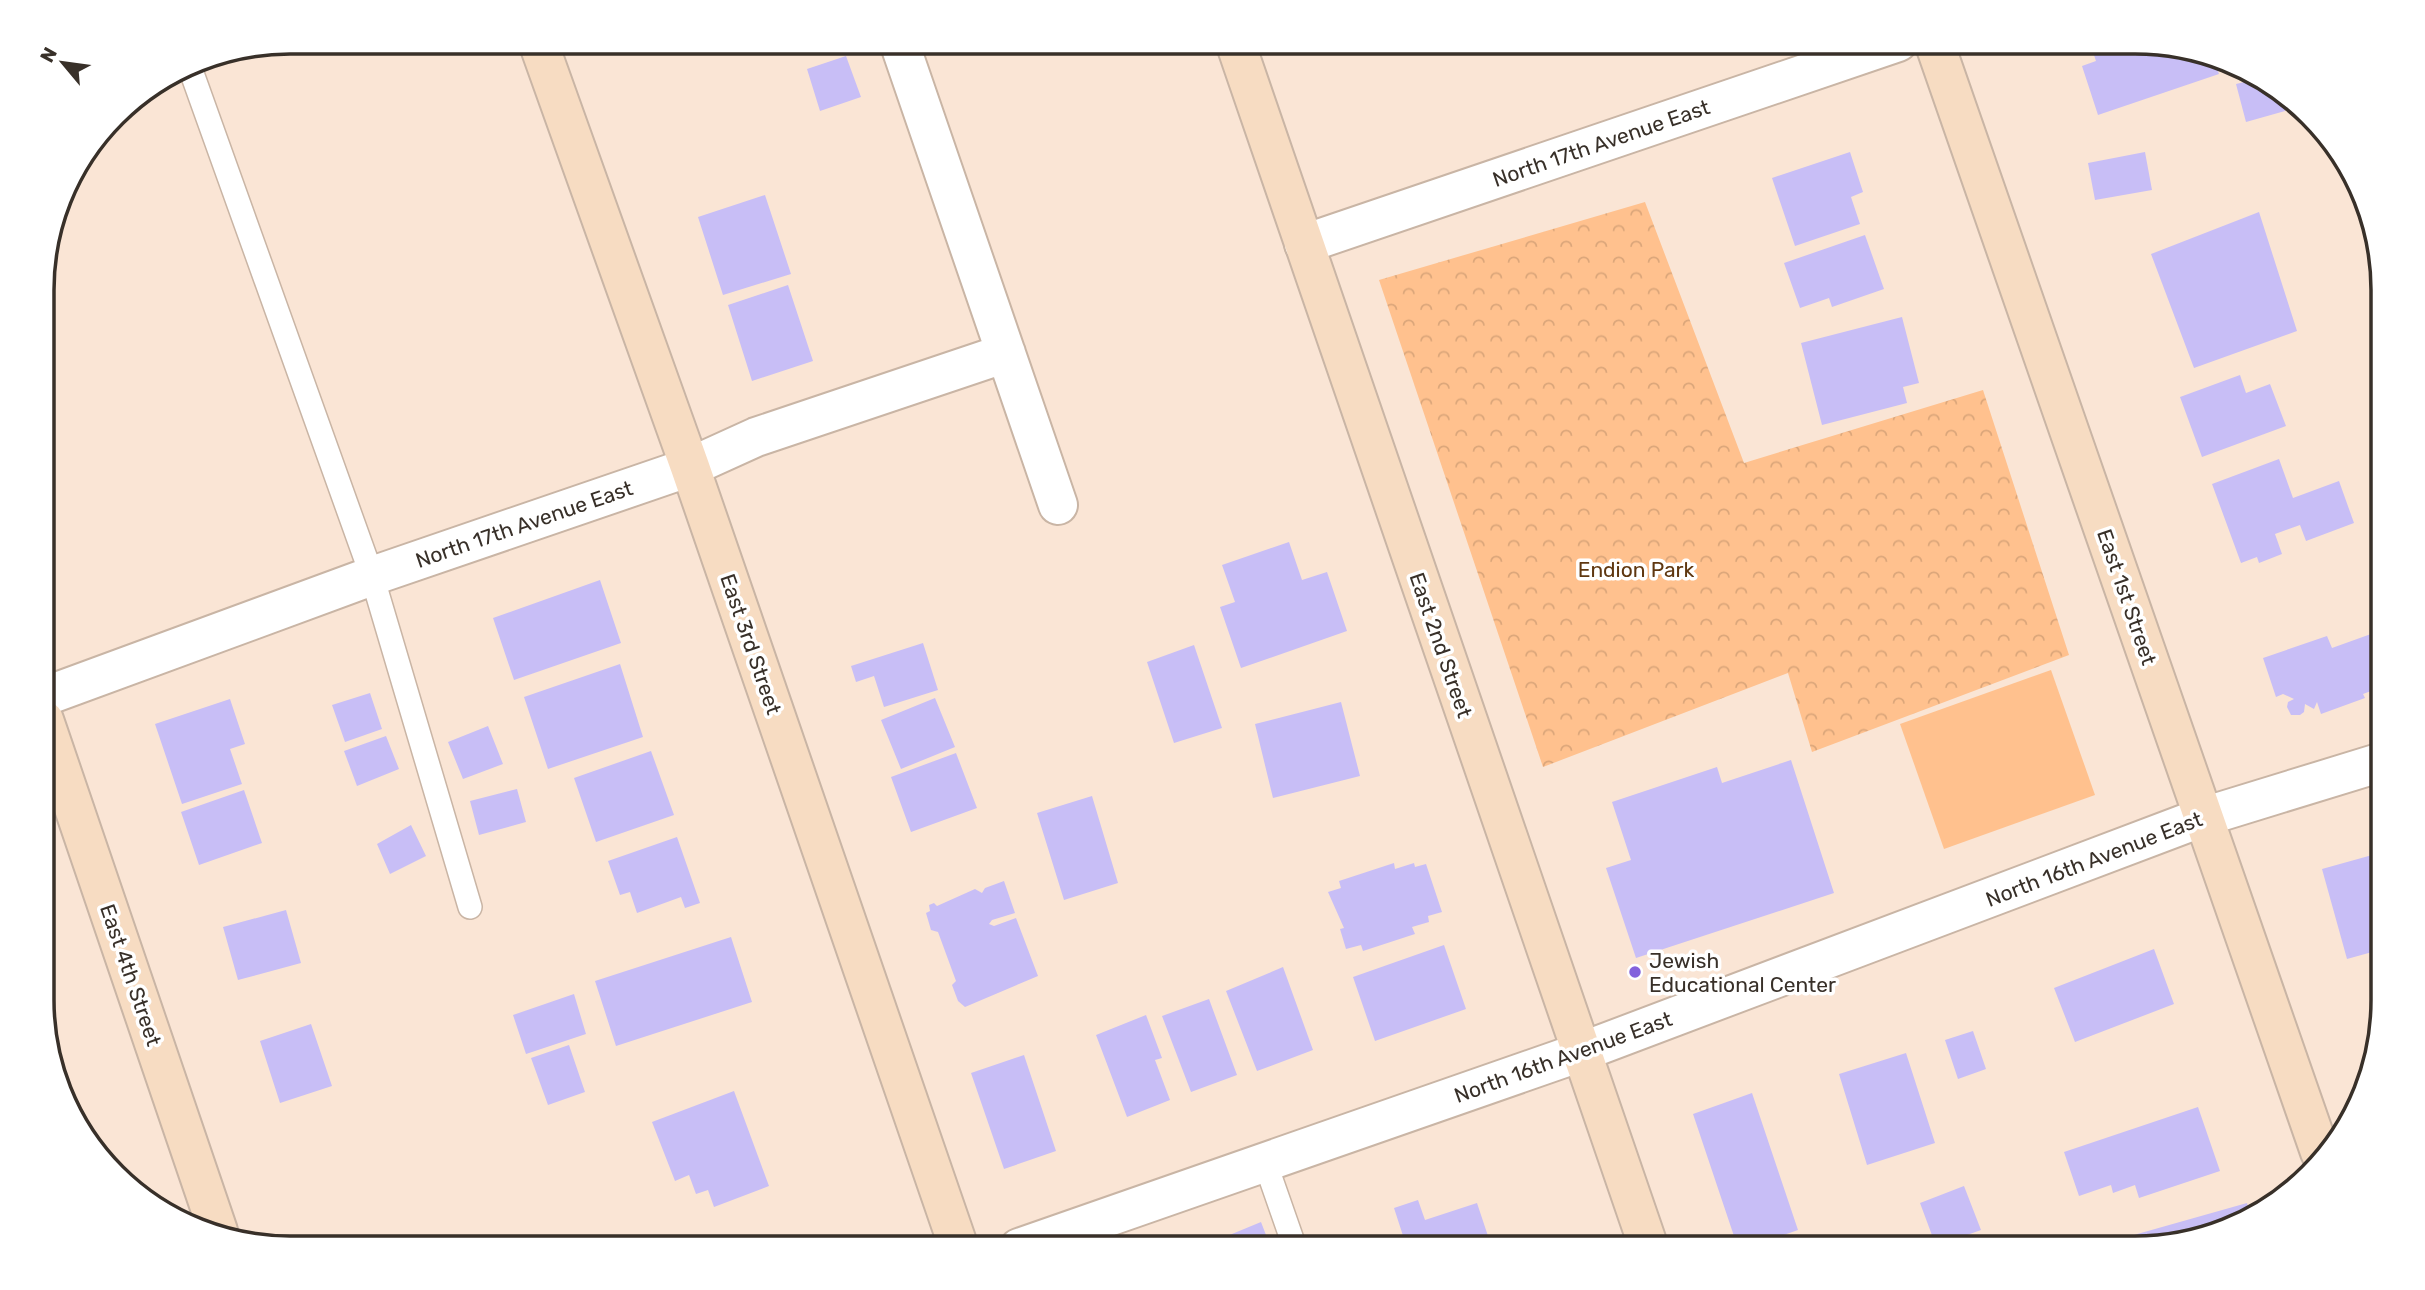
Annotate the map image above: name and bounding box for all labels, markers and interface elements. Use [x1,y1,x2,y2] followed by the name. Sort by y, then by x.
[28,28,98,98] north arrow
[35,43,62,67] text: N
[1489,94,1713,192] street label: North 17th Avenue East
[412,475,636,573] street label: North 17th Avenue East
[2092,526,2162,668] street label: East 1st Street
[1578,557,1694,582] park label: Endion Park
[1404,569,1478,721] street label: East 2nd Street
[715,570,787,718] street label: East 3rd Street
[1982,806,2206,912] street label: North 16th Avenue East
[95,901,167,1049] street label: East 4th Street
[1649,948,1836,997] place label: Jewish Educational Center
[1627,964,1643,980] marker: Jewish Educational Center
[1451,1006,1675,1108] street label: North 16th Avenue East

